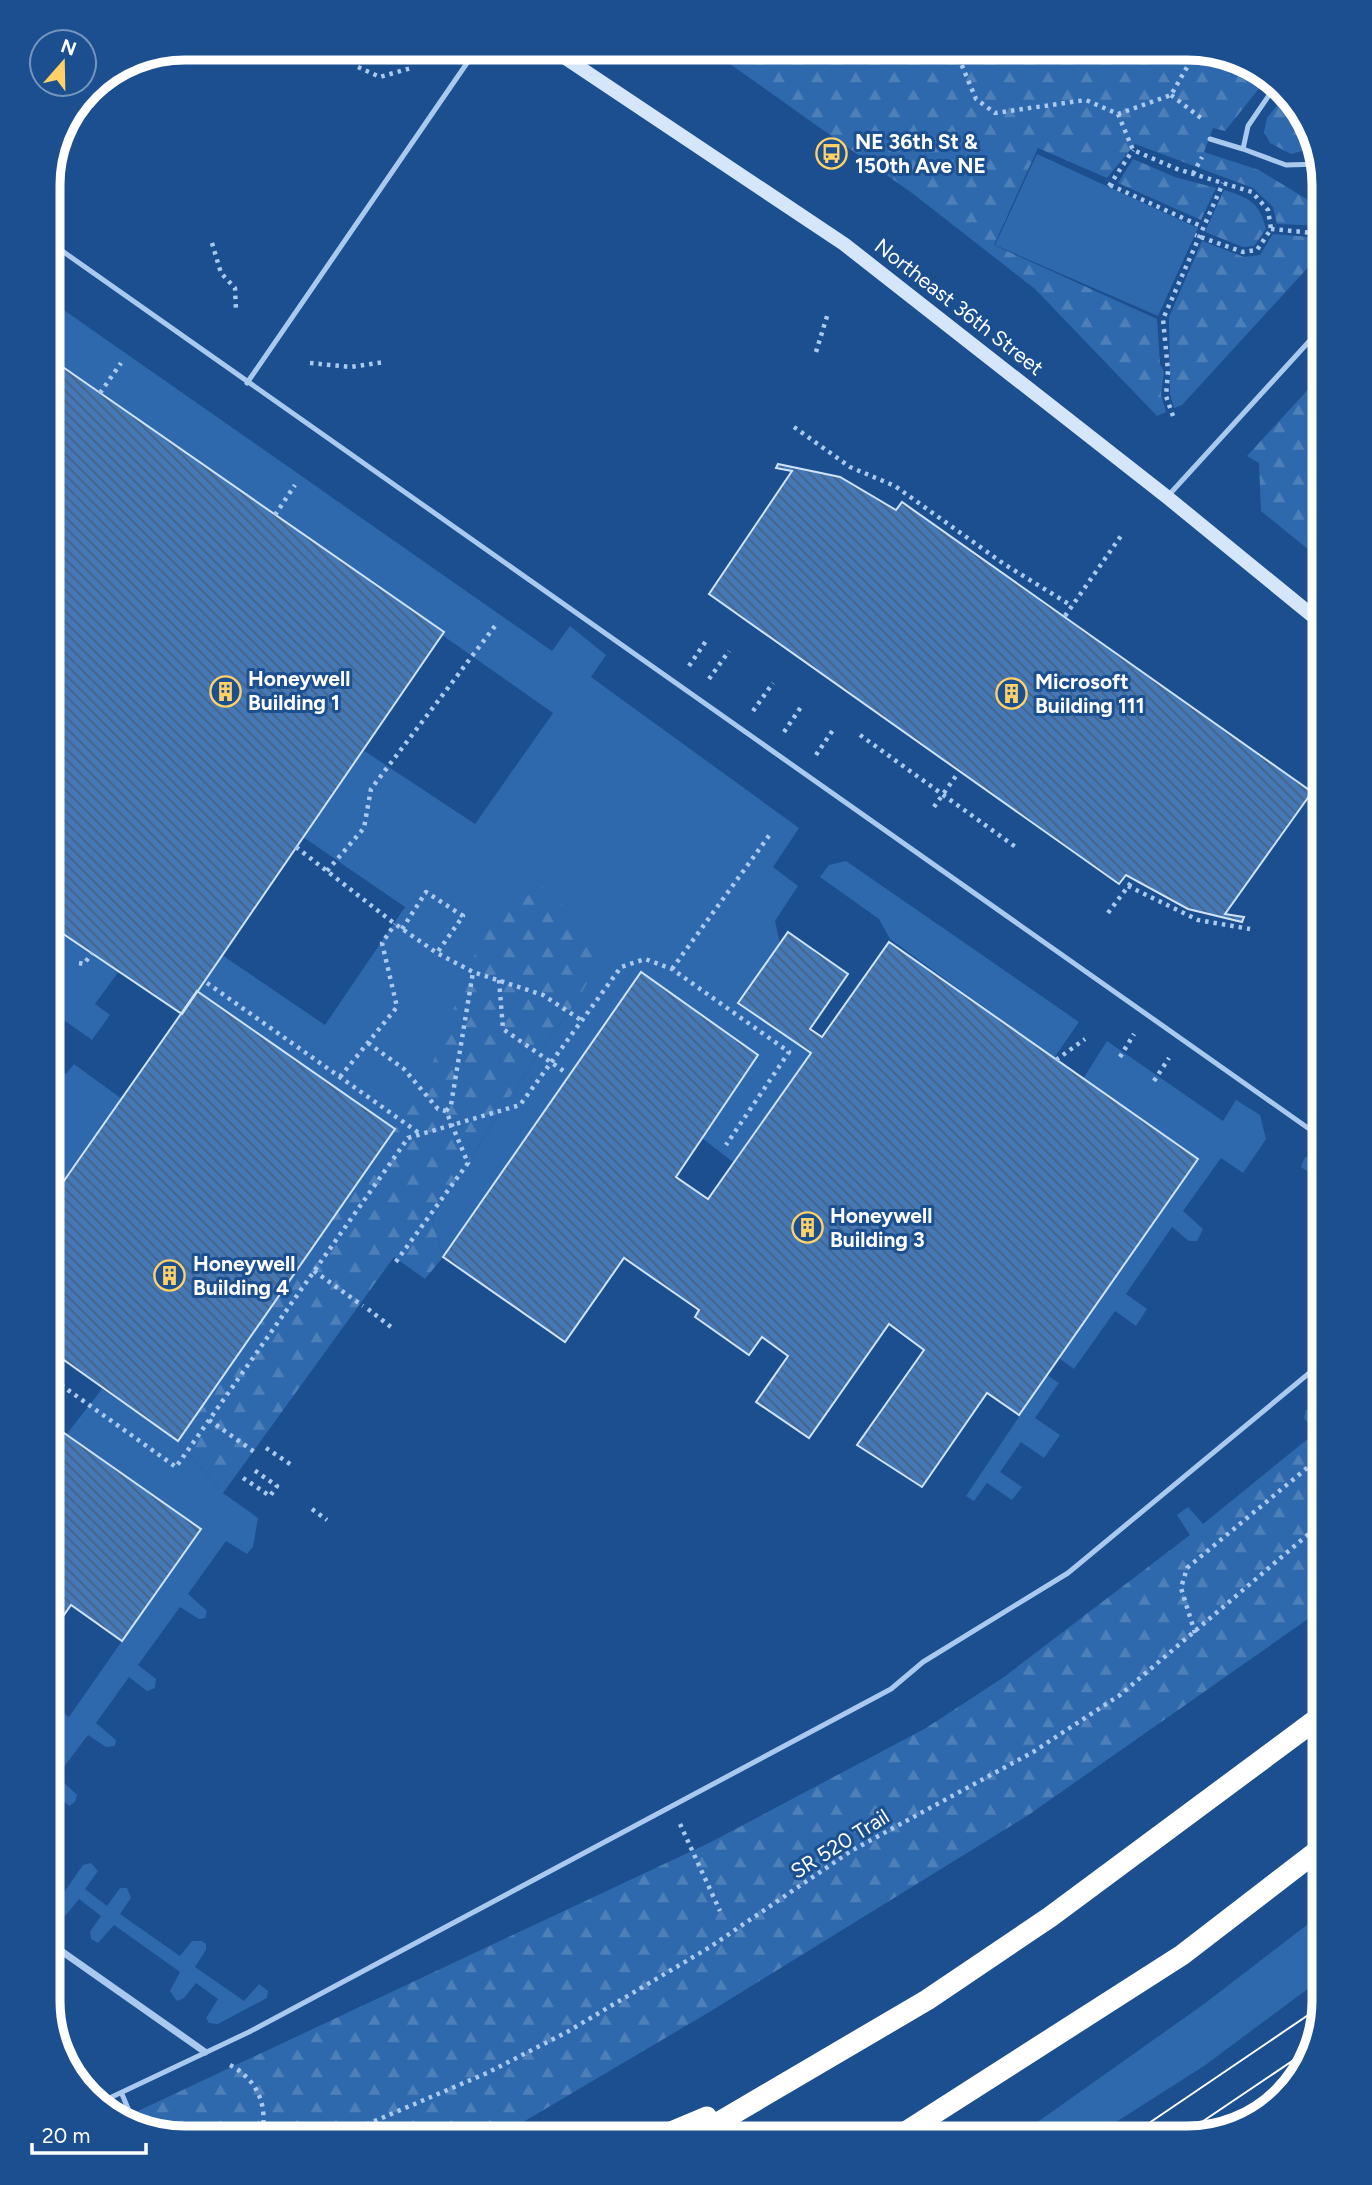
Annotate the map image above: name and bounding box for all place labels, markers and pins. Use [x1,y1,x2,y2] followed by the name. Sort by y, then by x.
[855,129,986,178] place label: NE 36th St & 150th Ave NE
[815,137,849,171] bus stop icon: NE 36th St & 150th Ave NE
[248,666,350,715] place label: Honeywell Building 1
[1035,669,1145,718] place label: Microsoft Building 111
[208,674,242,708] building icon: Honeywell Building 1
[995,677,1029,711] building icon: Microsoft Building 111
[830,1203,932,1252] place label: Honeywell Building 3
[790,1211,824,1245] building icon: Honeywell Building 3
[193,1251,295,1300] place label: Honeywell Building 4
[153,1259,187,1293] building icon: Honeywell Building 4

